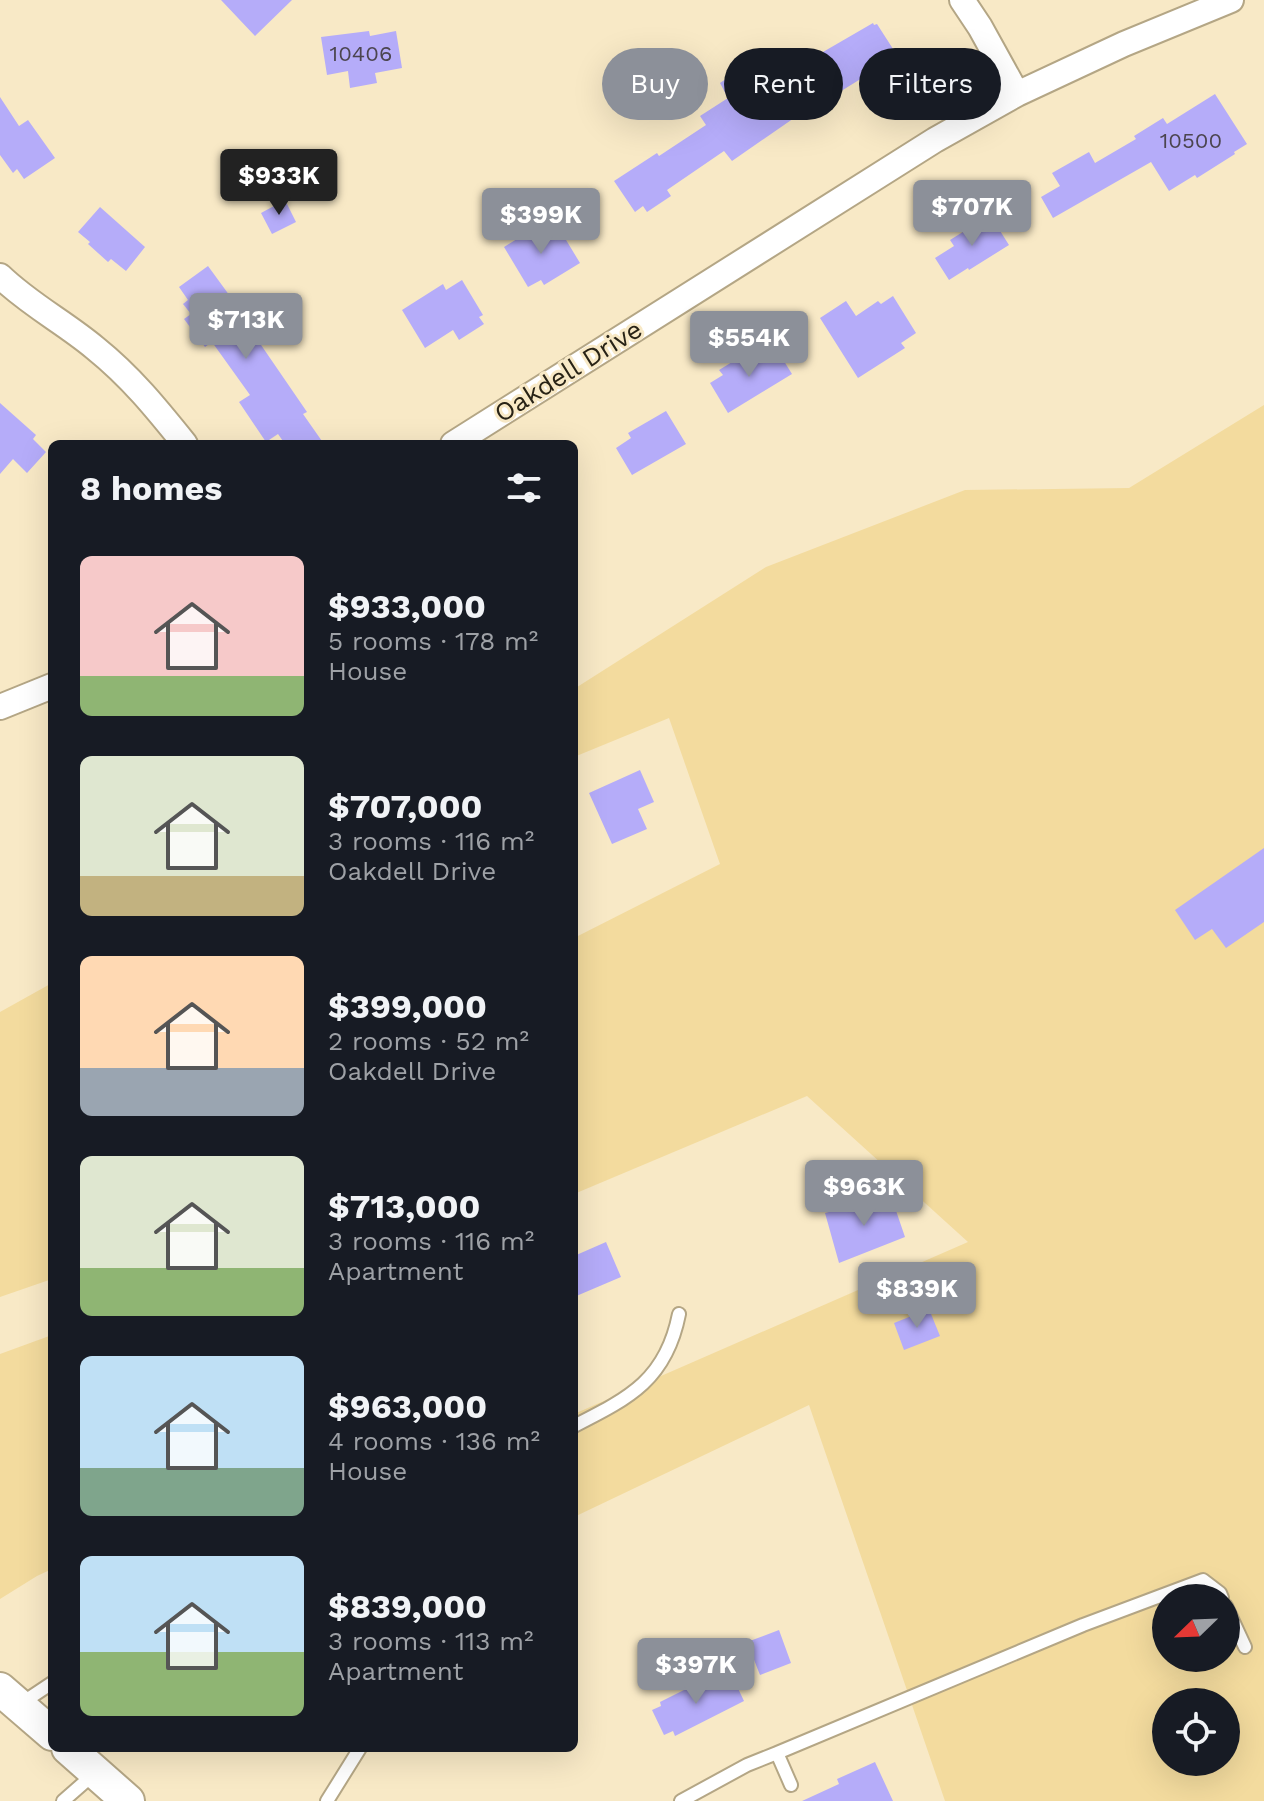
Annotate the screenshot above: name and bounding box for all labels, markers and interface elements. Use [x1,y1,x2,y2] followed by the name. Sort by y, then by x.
[330,41,392,66] house number: 10406
[602,48,708,120] chip: Buy
[724,48,843,120] chip: Rent
[859,48,1001,120] chip: Filters
[1160,128,1222,153] house number: 10500
[223,149,335,217] pin: $933K
[238,160,320,190] text: $933K
[916,180,1028,248] pin: $707K
[485,188,597,256] pin: $399K
[931,191,1013,221] text: $707K
[500,199,582,229] text: $399K
[190,293,302,361] pin: $713K
[207,304,285,334] text: $713K
[693,311,805,379] pin: $554K
[489,314,647,428] street label: Oakdell Drive
[708,322,790,352] text: $554K
[502,466,546,510] icon: filters
[80,468,222,508] text: 8 homes
[328,586,486,626] text: $933,000
[144,588,240,684] icon: home
[328,626,538,656] text: 5 rooms · 178 m²
[328,656,407,686] text: House
[328,786,482,826] text: $707,000
[144,788,240,884] icon: home
[328,826,534,856] text: 3 rooms · 116 m²
[328,856,496,886] text: Oakdell Drive
[328,986,487,1026] text: $399,000
[144,988,240,1084] icon: home
[328,1026,529,1056] text: 2 rooms · 52 m²
[328,1056,496,1086] text: Oakdell Drive
[808,1160,920,1228] pin: $963K
[823,1171,905,1201] text: $963K
[328,1186,481,1226] text: $713,000
[144,1188,240,1284] icon: home
[328,1226,534,1256] text: 3 rooms · 116 m²
[328,1256,464,1286] text: Apartment
[861,1262,973,1330] pin: $839K
[876,1273,958,1303] text: $839K
[328,1386,487,1426] text: $963,000
[144,1388,240,1484] icon: home
[328,1426,540,1456] text: 4 rooms · 136 m²
[328,1456,407,1486] text: House
[1152,1584,1240,1672] north arrow
[1152,1584,1240,1776] map controls
[328,1586,487,1626] text: $839,000
[144,1588,240,1684] icon: home
[328,1626,534,1656] text: 3 rooms · 113 m²
[640,1638,752,1706] pin: $397K
[655,1649,737,1679] text: $397K
[328,1656,464,1686] text: Apartment
[1152,1688,1240,1776] button: locate

